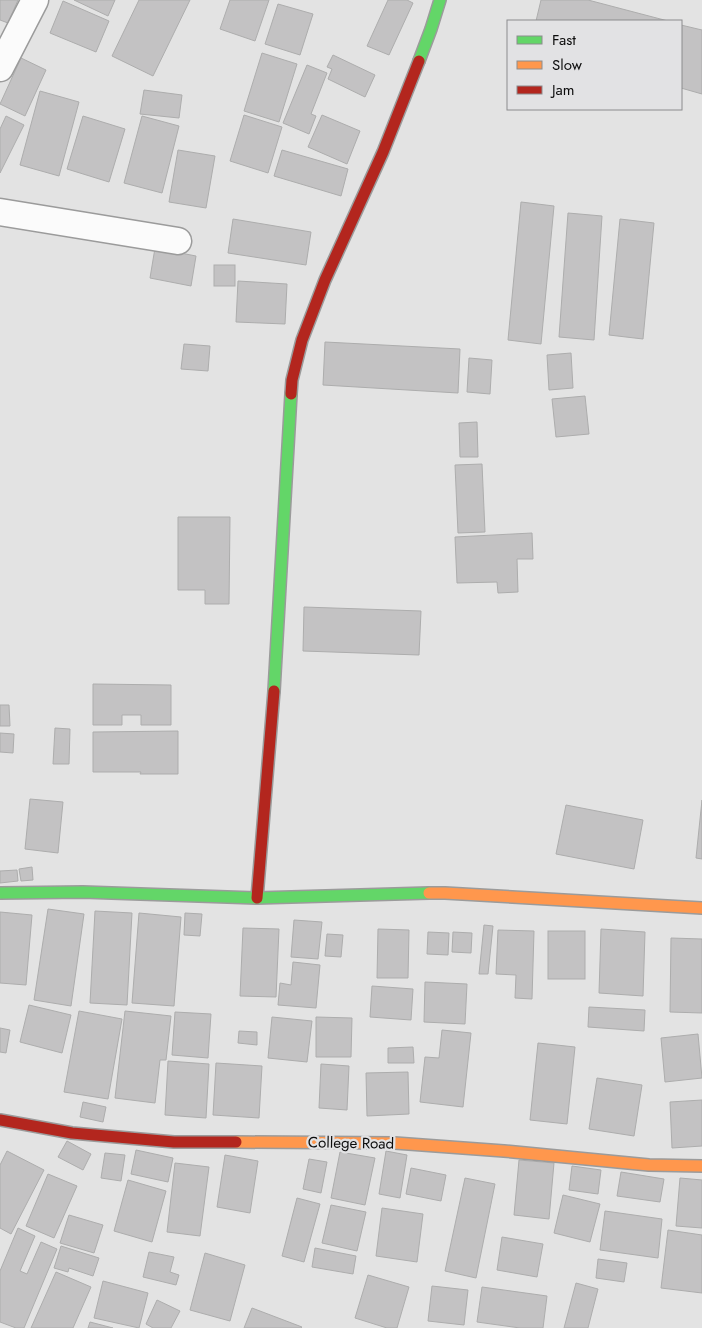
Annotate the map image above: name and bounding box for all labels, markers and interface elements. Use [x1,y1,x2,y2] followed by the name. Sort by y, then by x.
[507,20,682,110] legend
[552,29,576,51] text: Fast
[552,54,583,76] text: Slow
[550,79,575,101] text: Jam
[308,1131,394,1155] street label: College Road

